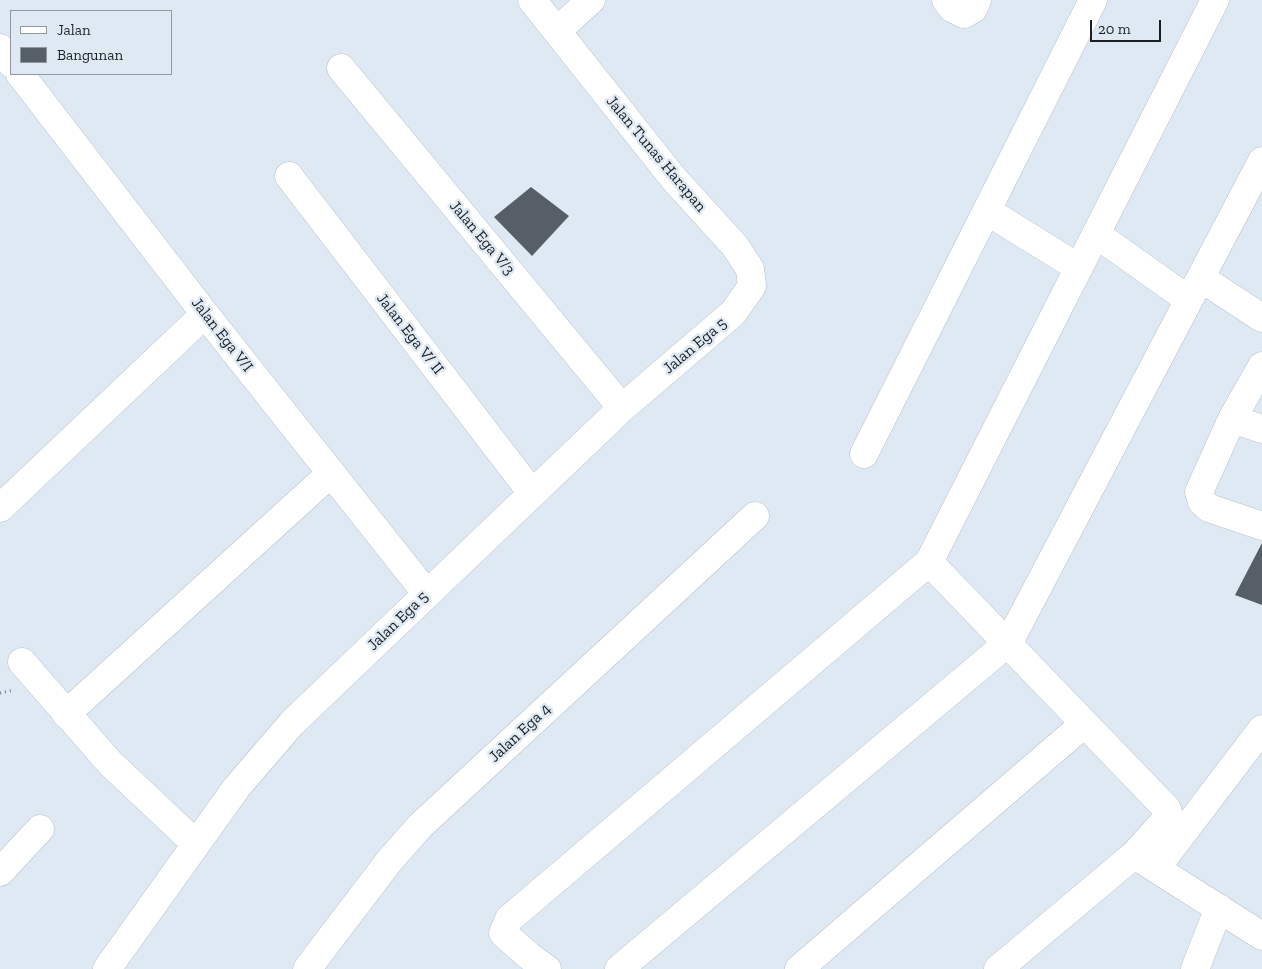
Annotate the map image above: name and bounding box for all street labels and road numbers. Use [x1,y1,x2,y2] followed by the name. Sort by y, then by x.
[602,92,710,216] street label: Jalan Tunas Harapan
[445,197,519,279] street label: Jalan Ega V/3
[372,290,448,378] street label: Jalan Ega V/ II
[187,294,257,376] street label: Jalan Ega V/I
[659,314,731,378] street label: Jalan Ega 5
[364,587,432,655] street label: Jalan Ega 5
[485,700,555,766] street label: Jalan Ega 4

